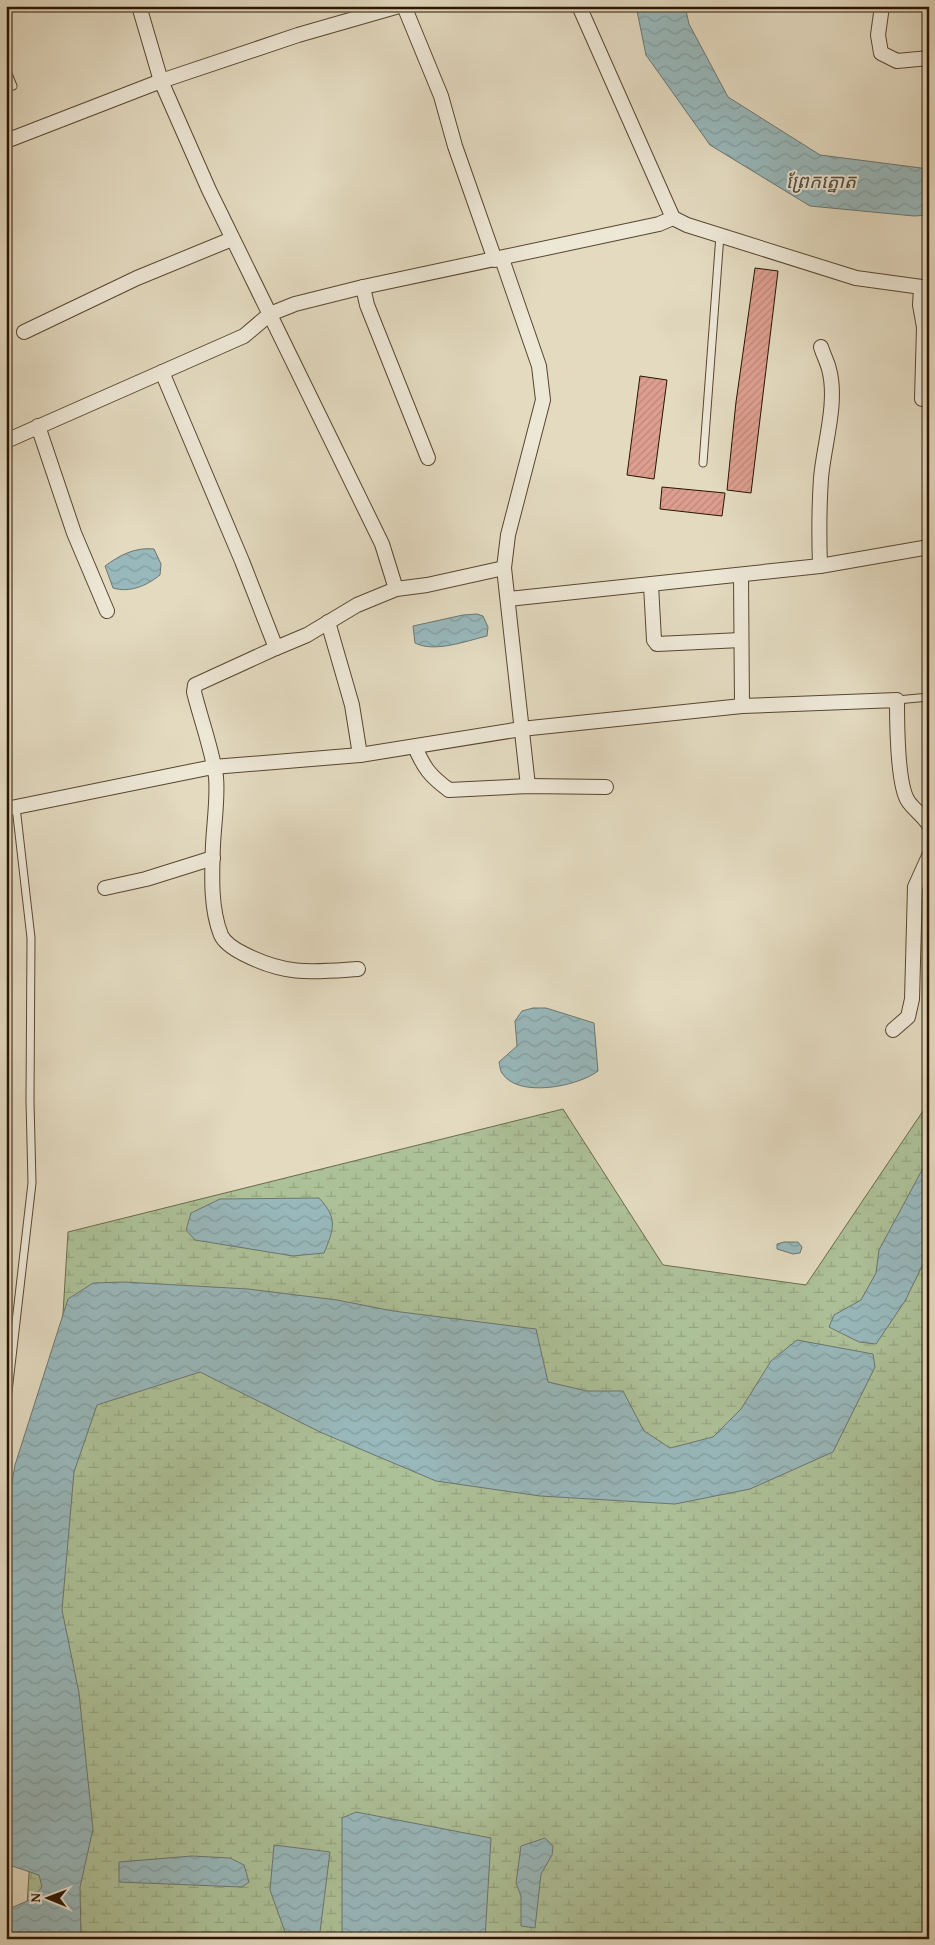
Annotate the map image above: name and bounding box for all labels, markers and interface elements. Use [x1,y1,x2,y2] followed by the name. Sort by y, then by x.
[786,167,857,195] water label: ព្រែកត្នោត
[22,1872,72,1922] north arrow
[25,1892,45,1903] text: N

